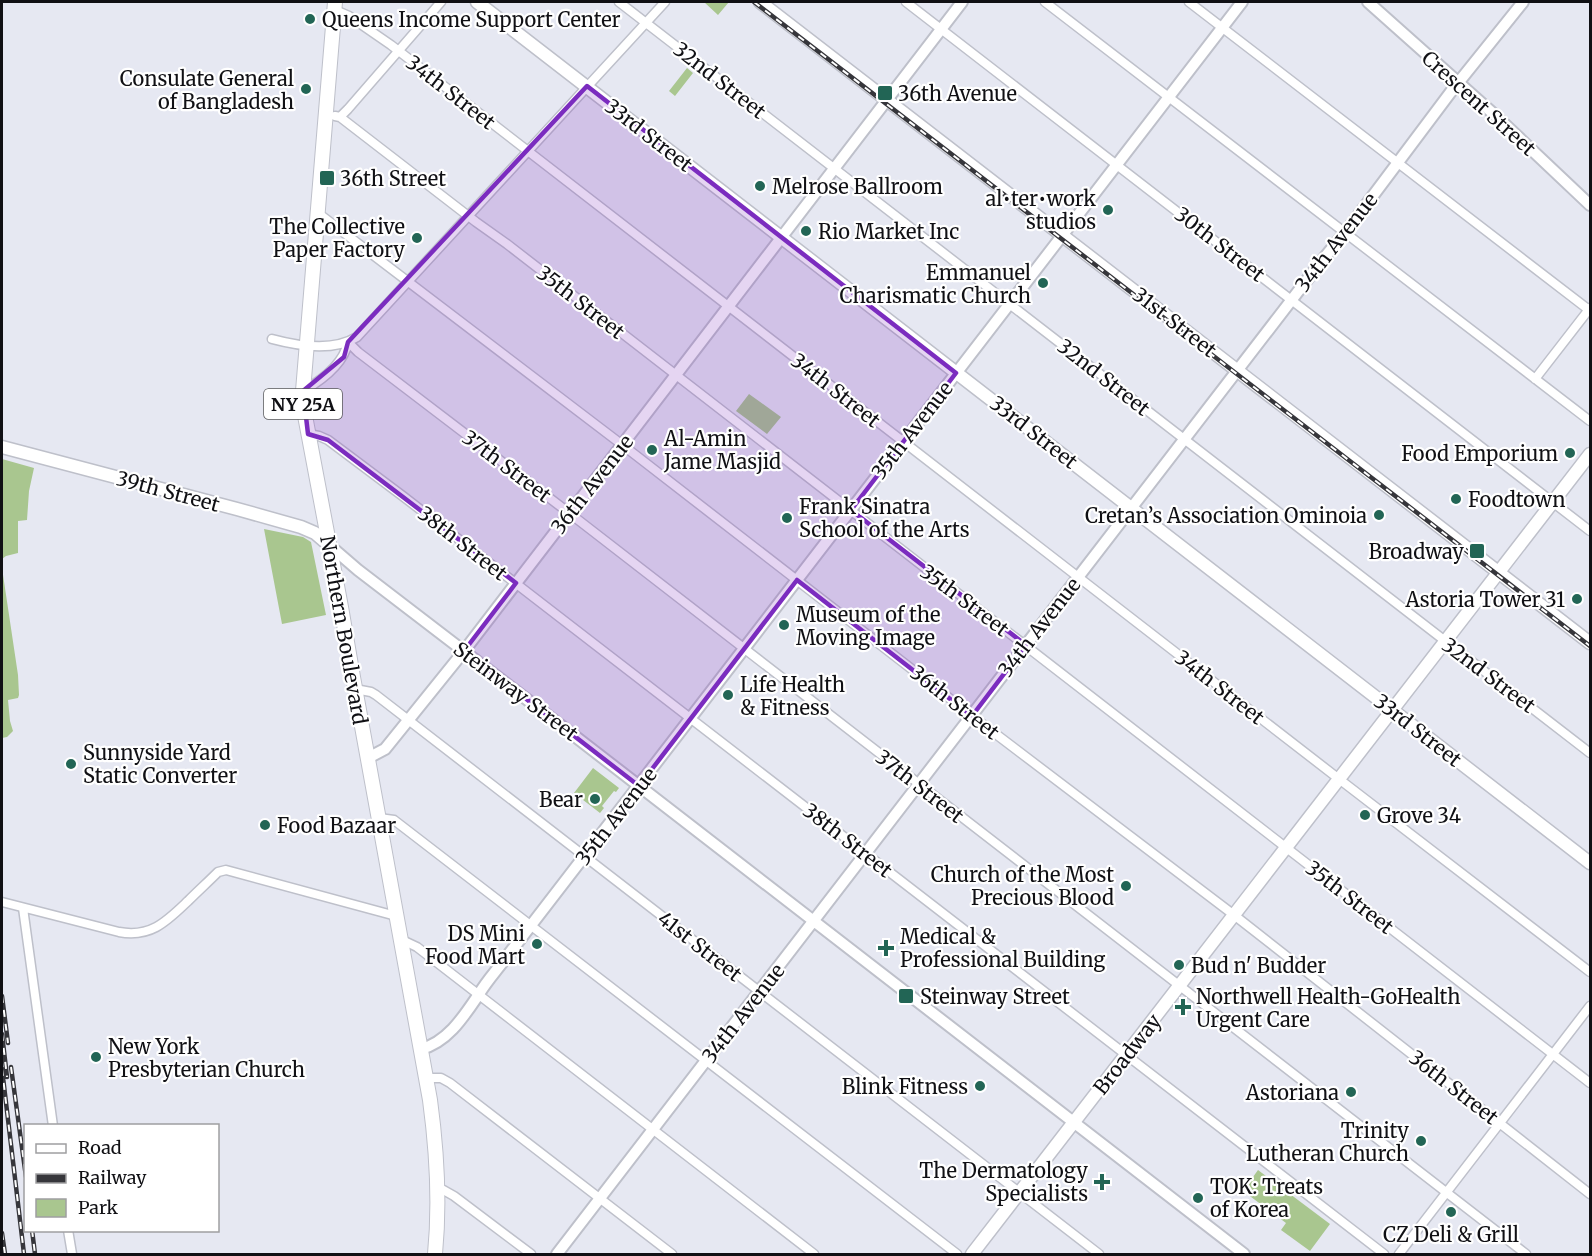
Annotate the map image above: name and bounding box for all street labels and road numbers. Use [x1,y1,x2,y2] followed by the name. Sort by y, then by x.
[669,36,771,124] street label: 32nd Street
[1417,45,1541,161] street label: Crescent Street
[402,50,501,135] street label: 34th Street
[600,93,698,177] street label: 33rd Street
[1290,187,1382,297] street label: 34th Avenue
[1170,201,1270,287] street label: 30th Street
[532,260,630,344] street label: 35th Street
[1128,282,1222,362] street label: 31st Street
[1053,333,1155,421] street label: 32nd Street
[787,348,886,433] street label: 34th Street
[866,376,958,484] street label: 35th Avenue
[264,389,342,419] road number: NY 25A
[985,390,1083,474] street label: 33rd Street
[458,425,556,508] street label: 37th Street
[546,429,638,539] street label: 36th Avenue
[114,465,223,517] street label: 39th Street
[414,501,513,586] street label: 38th Street
[315,534,373,726] street label: Northern Boulevard
[916,559,1014,641] street label: 35th Street
[993,572,1085,682] street label: 34th Avenue
[1438,632,1541,718] street label: 32nd Street
[449,636,583,746] street label: Steinway Street
[1171,645,1270,730] street label: 34th Street
[906,660,1005,745] street label: 36th Street
[1369,688,1467,772] street label: 33rd Street
[871,744,969,828] street label: 37th Street
[570,762,662,870] street label: 35th Avenue
[799,798,898,883] street label: 38th Street
[1301,855,1399,939] street label: 35th Street
[653,906,747,987] street label: 41st Street
[697,958,789,1068] street label: 34th Avenue
[1088,1008,1166,1099] street label: Broadway
[1405,1045,1504,1130] street label: 36th Street

